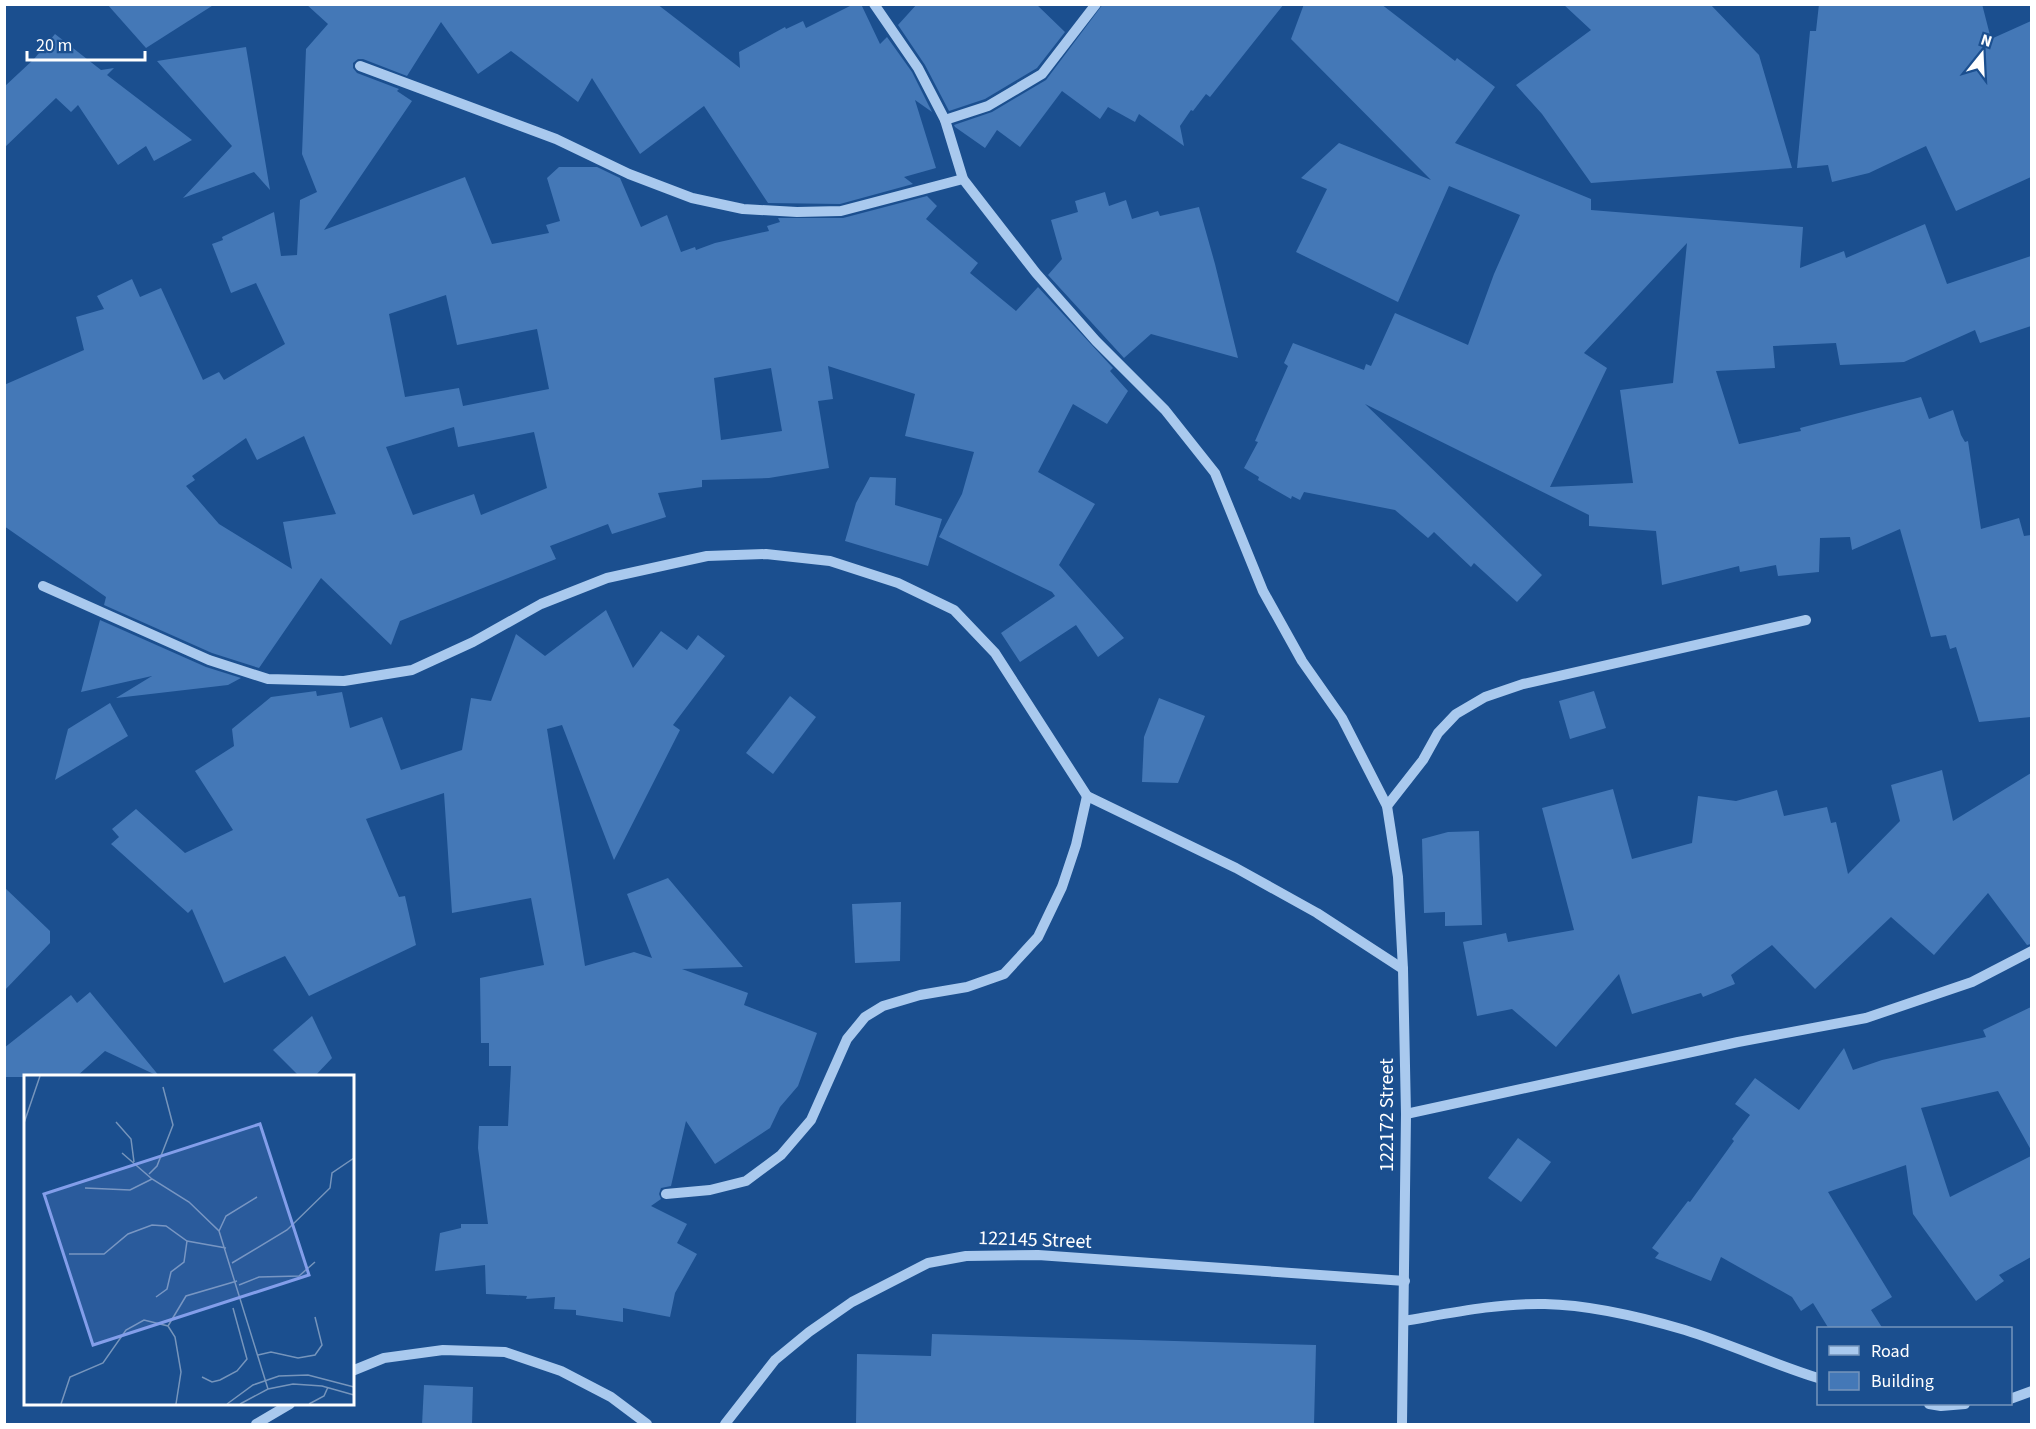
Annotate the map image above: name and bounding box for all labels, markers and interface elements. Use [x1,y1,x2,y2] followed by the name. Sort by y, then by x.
[27,24,146,62] scale bar
[1952,24,2012,84] north arrow
[1978,29,1995,53] text: N
[36,33,72,58] text: 20 m
[1373,1058,1401,1172] street label: 122172 Street
[24,1075,354,1405] inset map
[978,1224,1093,1256] street label: 122145 Street
[1817,1327,2012,1405] legend
[1871,1339,1910,1364] text: Road
[1871,1369,1934,1394] text: Building

